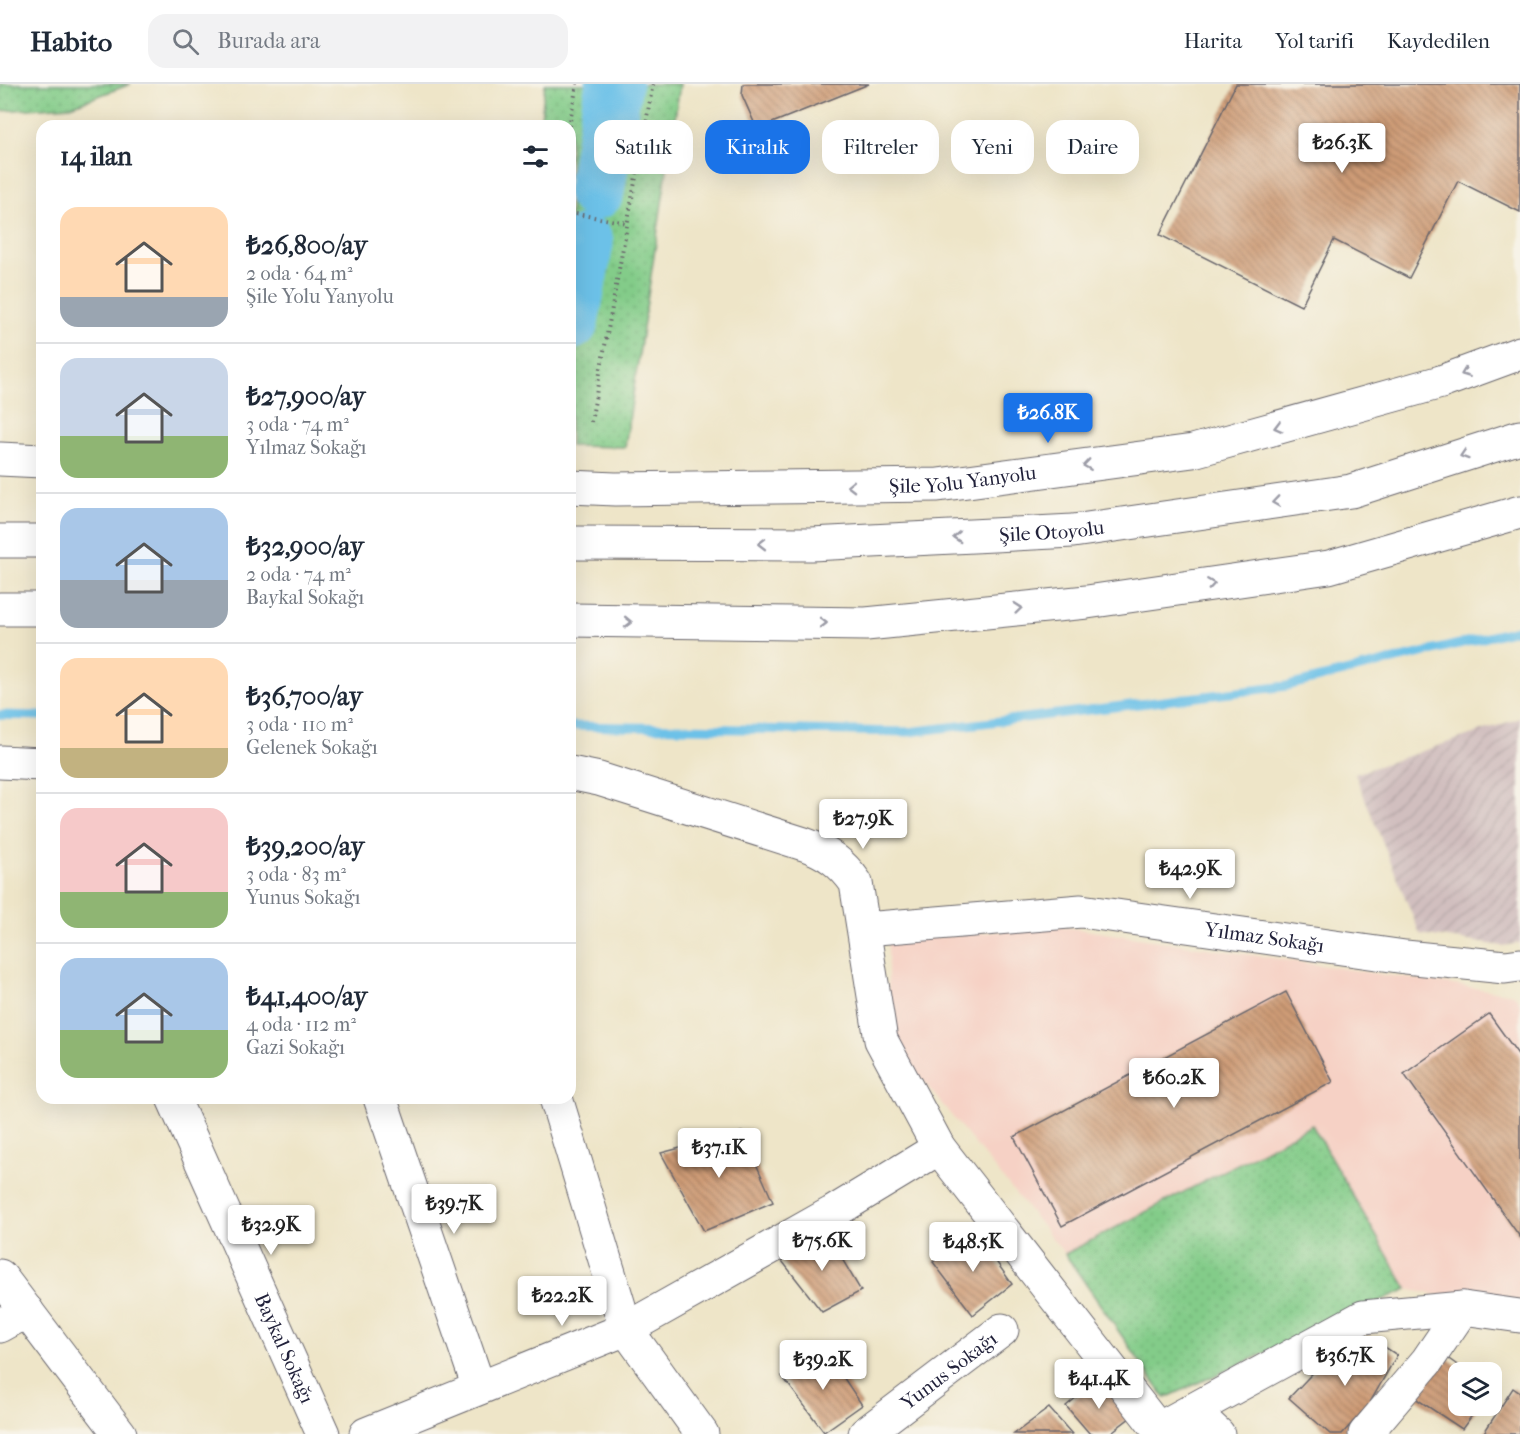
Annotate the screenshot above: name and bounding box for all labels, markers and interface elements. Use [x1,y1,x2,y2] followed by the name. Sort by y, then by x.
[148,14,568,68] search box
[30,25,112,58] text: Habito
[169,25,202,58] icon: search
[217,28,320,54] text: Burada ara
[1184,29,1242,53] text: Harita
[1275,29,1354,53] text: Yol tarifi
[1387,29,1490,53] text: Kaydedilen
[594,120,693,174] chip: Satılık
[705,120,810,174] chip: Kiralık
[822,120,939,174] chip: Filtreler
[951,120,1034,174] chip: Yeni
[1046,120,1139,174] chip: Daire
[1293,123,1391,174] pin: ₺26.3K
[1312,131,1372,154] text: ₺26.3K
[519,140,552,173] icon: filters
[60,141,132,172] text: 14 ilan
[246,230,367,261] text: ₺26,800/ay
[108,231,180,303] icon: home
[246,262,353,285] text: 2 oda · 64 m²
[246,285,394,308] text: Şile Yolu Yanyolu
[1460,366,1471,379] one-way arrow
[246,381,365,412] text: ₺27,900/ay
[108,382,180,454] icon: home
[999,393,1097,444] pin: ₺26.8K
[1018,401,1079,424] text: ₺26.8K
[246,413,349,436] text: 3 oda · 74 m²
[1273,420,1283,433] one-way arrow
[246,436,367,459] text: Yılmaz Sokağı
[1459,448,1470,460] one-way arrow
[1083,458,1092,470] one-way arrow
[889,461,1038,498] street label: Şile Yolu Yanyolu
[847,480,856,492] one-way arrow
[1271,496,1281,508] one-way arrow
[999,516,1106,547] street label: Şile Otoyolu
[953,530,962,543] one-way arrow
[246,531,364,562] text: ₺32,900/ay
[108,532,180,604] icon: home
[758,538,767,550] one-way arrow
[246,563,351,586] text: 2 oda · 74 m²
[1207,578,1216,590] one-way arrow
[246,586,364,609] text: Baykal Sokağı
[1013,603,1022,615] one-way arrow
[624,615,633,628] one-way arrow
[819,617,828,629] one-way arrow
[246,681,363,712] text: ₺36,700/ay
[108,682,180,754] icon: home
[246,713,353,736] text: 3 oda · 110 m²
[246,736,378,759] text: Gelenek Sokağı
[814,799,912,850] pin: ₺27.9K
[833,807,893,830] text: ₺27.9K
[246,831,364,862] text: ₺39,200/ay
[108,832,180,904] icon: home
[1141,849,1239,900] pin: ₺42.9K
[1159,857,1221,880] text: ₺42.9K
[246,863,346,886] text: 3 oda · 83 m²
[246,886,360,909] text: Yunus Sokağı
[1202,918,1326,957] street label: Yılmaz Sokağı
[246,981,367,1012] text: ₺41,400/ay
[108,982,180,1054] icon: home
[246,1013,356,1036] text: 4 oda · 112 m²
[246,1036,345,1059] text: Gazi Sokağı
[1125,1058,1223,1109] pin: ₺60.2K
[1143,1066,1205,1089] text: ₺60.2K
[670,1128,768,1179] pin: ₺37.1K
[692,1136,746,1159] text: ₺37.1K
[405,1184,503,1235] pin: ₺39.7K
[425,1192,483,1215] text: ₺39.7K
[222,1205,320,1256] pin: ₺32.9K
[242,1213,300,1236] text: ₺32.9K
[773,1221,871,1272] pin: ₺75.6K
[924,1222,1022,1273] pin: ₺48.5K
[793,1229,851,1252] text: ₺75.6K
[943,1230,1003,1253] text: ₺48.5K
[513,1276,611,1327] pin: ₺22.2K
[532,1284,592,1307] text: ₺22.2K
[250,1290,319,1407] street label: Baykal Sokağı
[896,1327,1002,1415] street label: Yunus Sokağı
[1296,1336,1394,1387] pin: ₺36.7K
[774,1340,872,1391] pin: ₺39.2K
[1316,1344,1374,1367] text: ₺36.7K
[794,1348,852,1371] text: ₺39.2K
[1050,1359,1148,1410] pin: ₺41.4K
[1448,1362,1502,1416] map controls
[1448,1362,1502,1416] button: layers
[1068,1367,1130,1390] text: ₺41.4K

